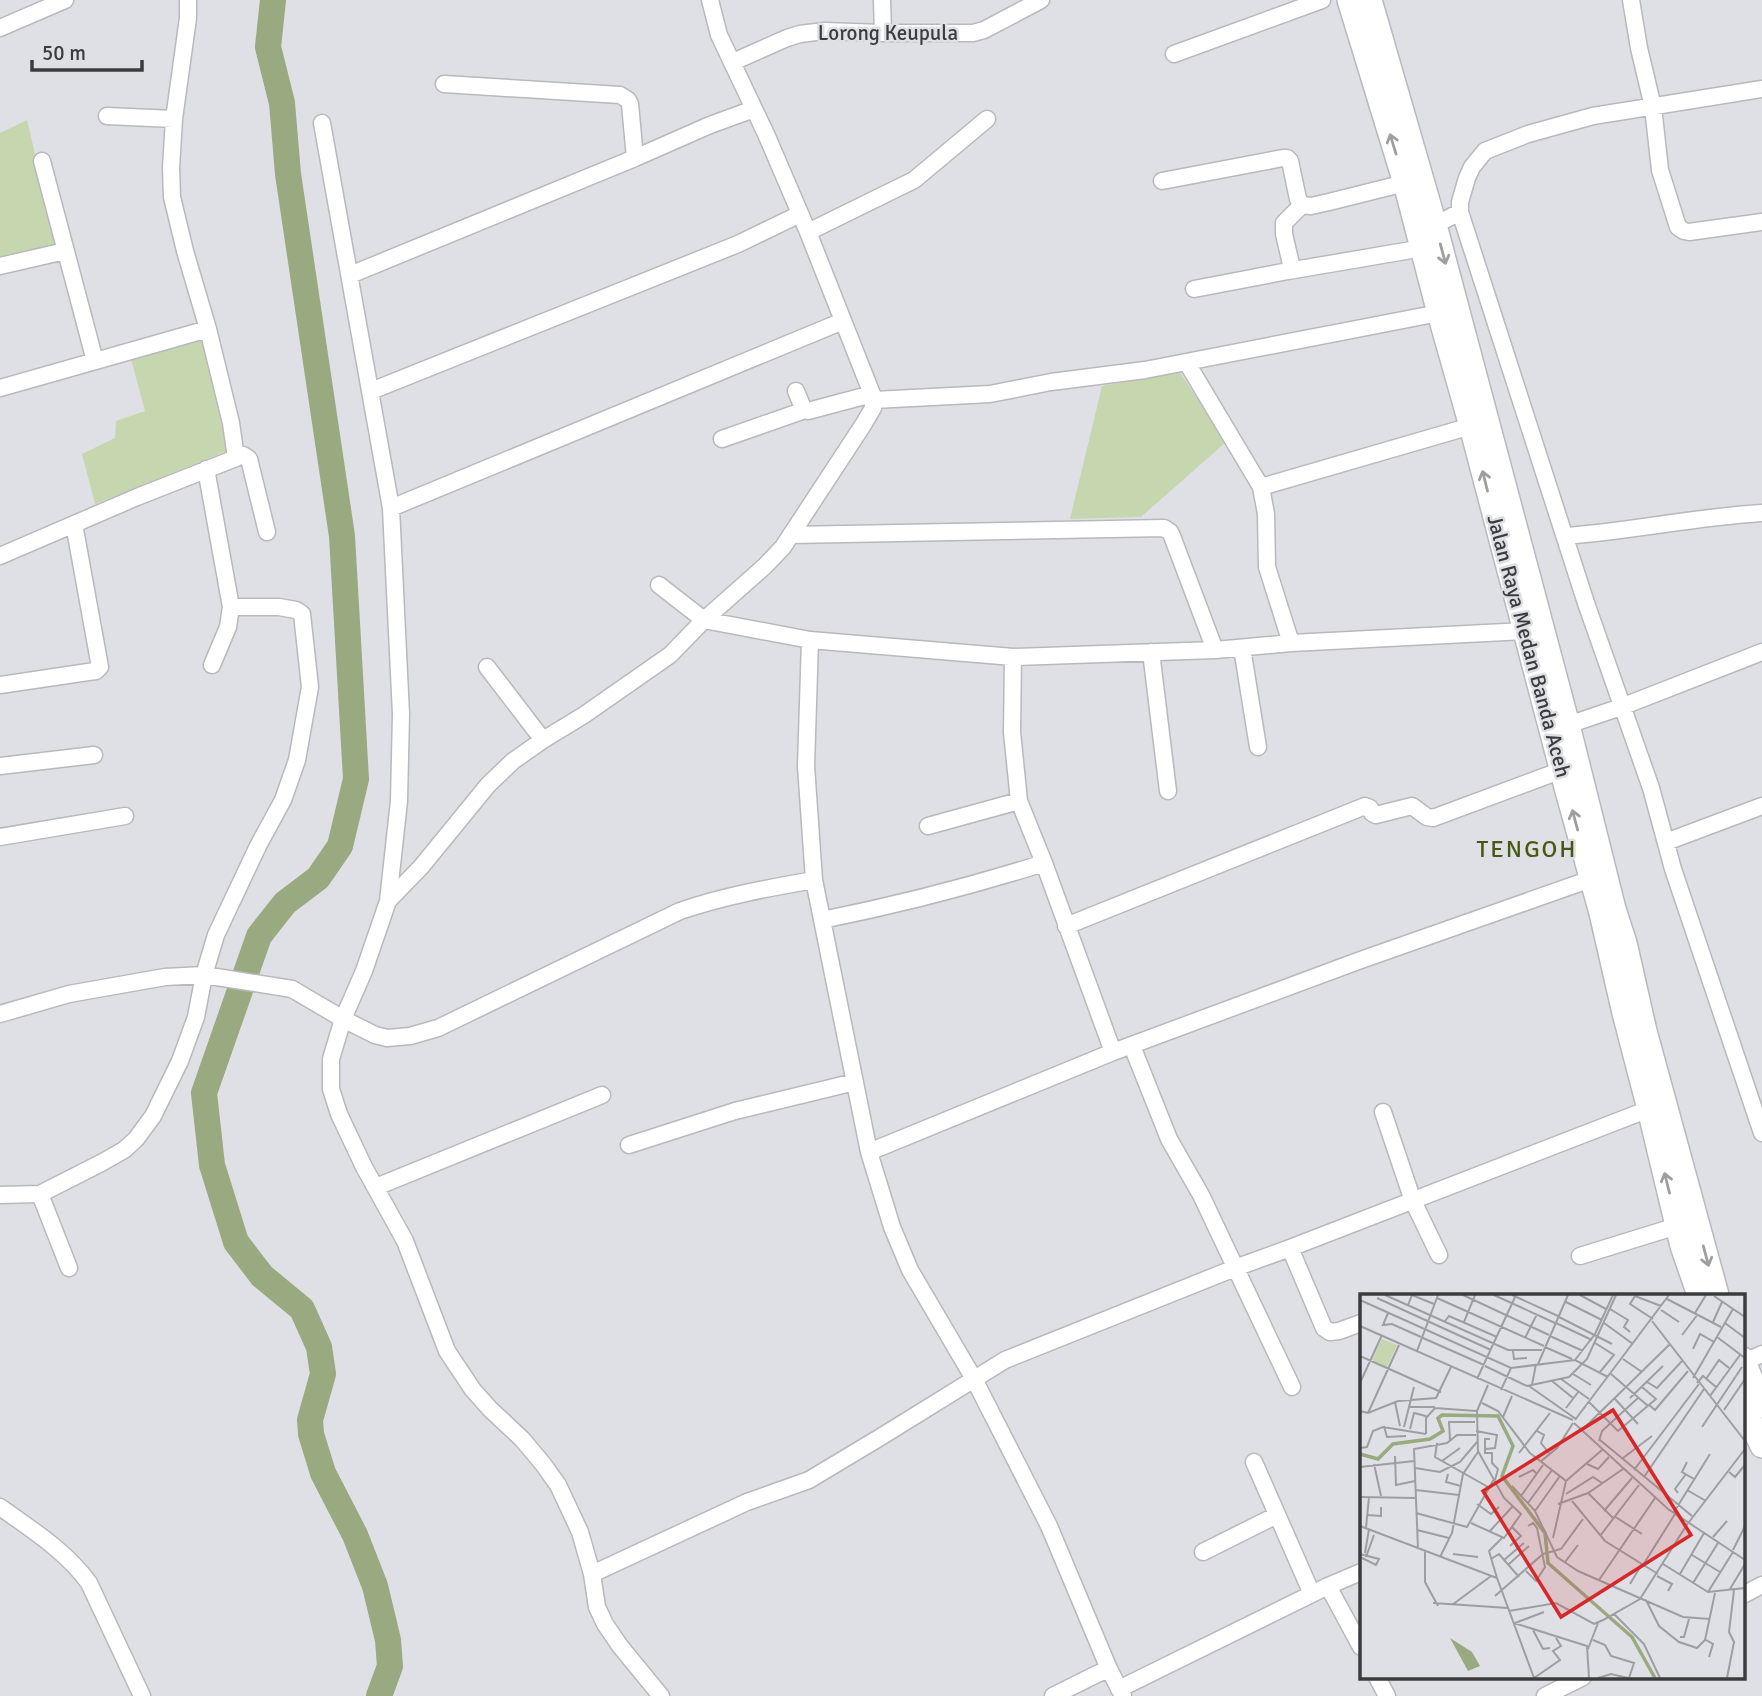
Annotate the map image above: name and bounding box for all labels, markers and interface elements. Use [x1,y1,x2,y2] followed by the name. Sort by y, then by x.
[818,20,958,46] street label: Lorong Keupula
[32,28,142,72] scale bar
[42,40,86,66] text: 50 m
[1386,133,1399,155] one-way arrow
[1437,242,1450,265] one-way arrow
[1478,470,1491,493] one-way arrow
[1481,512,1577,780] street label: Jalan Raya Medan Banda Aceh
[1567,809,1580,831] one-way arrow
[1476,834,1578,864] district label: TENGOH
[1660,1172,1673,1194] one-way arrow
[1700,1244,1713,1267] one-way arrow
[1360,1294,1744,1678] inset map

